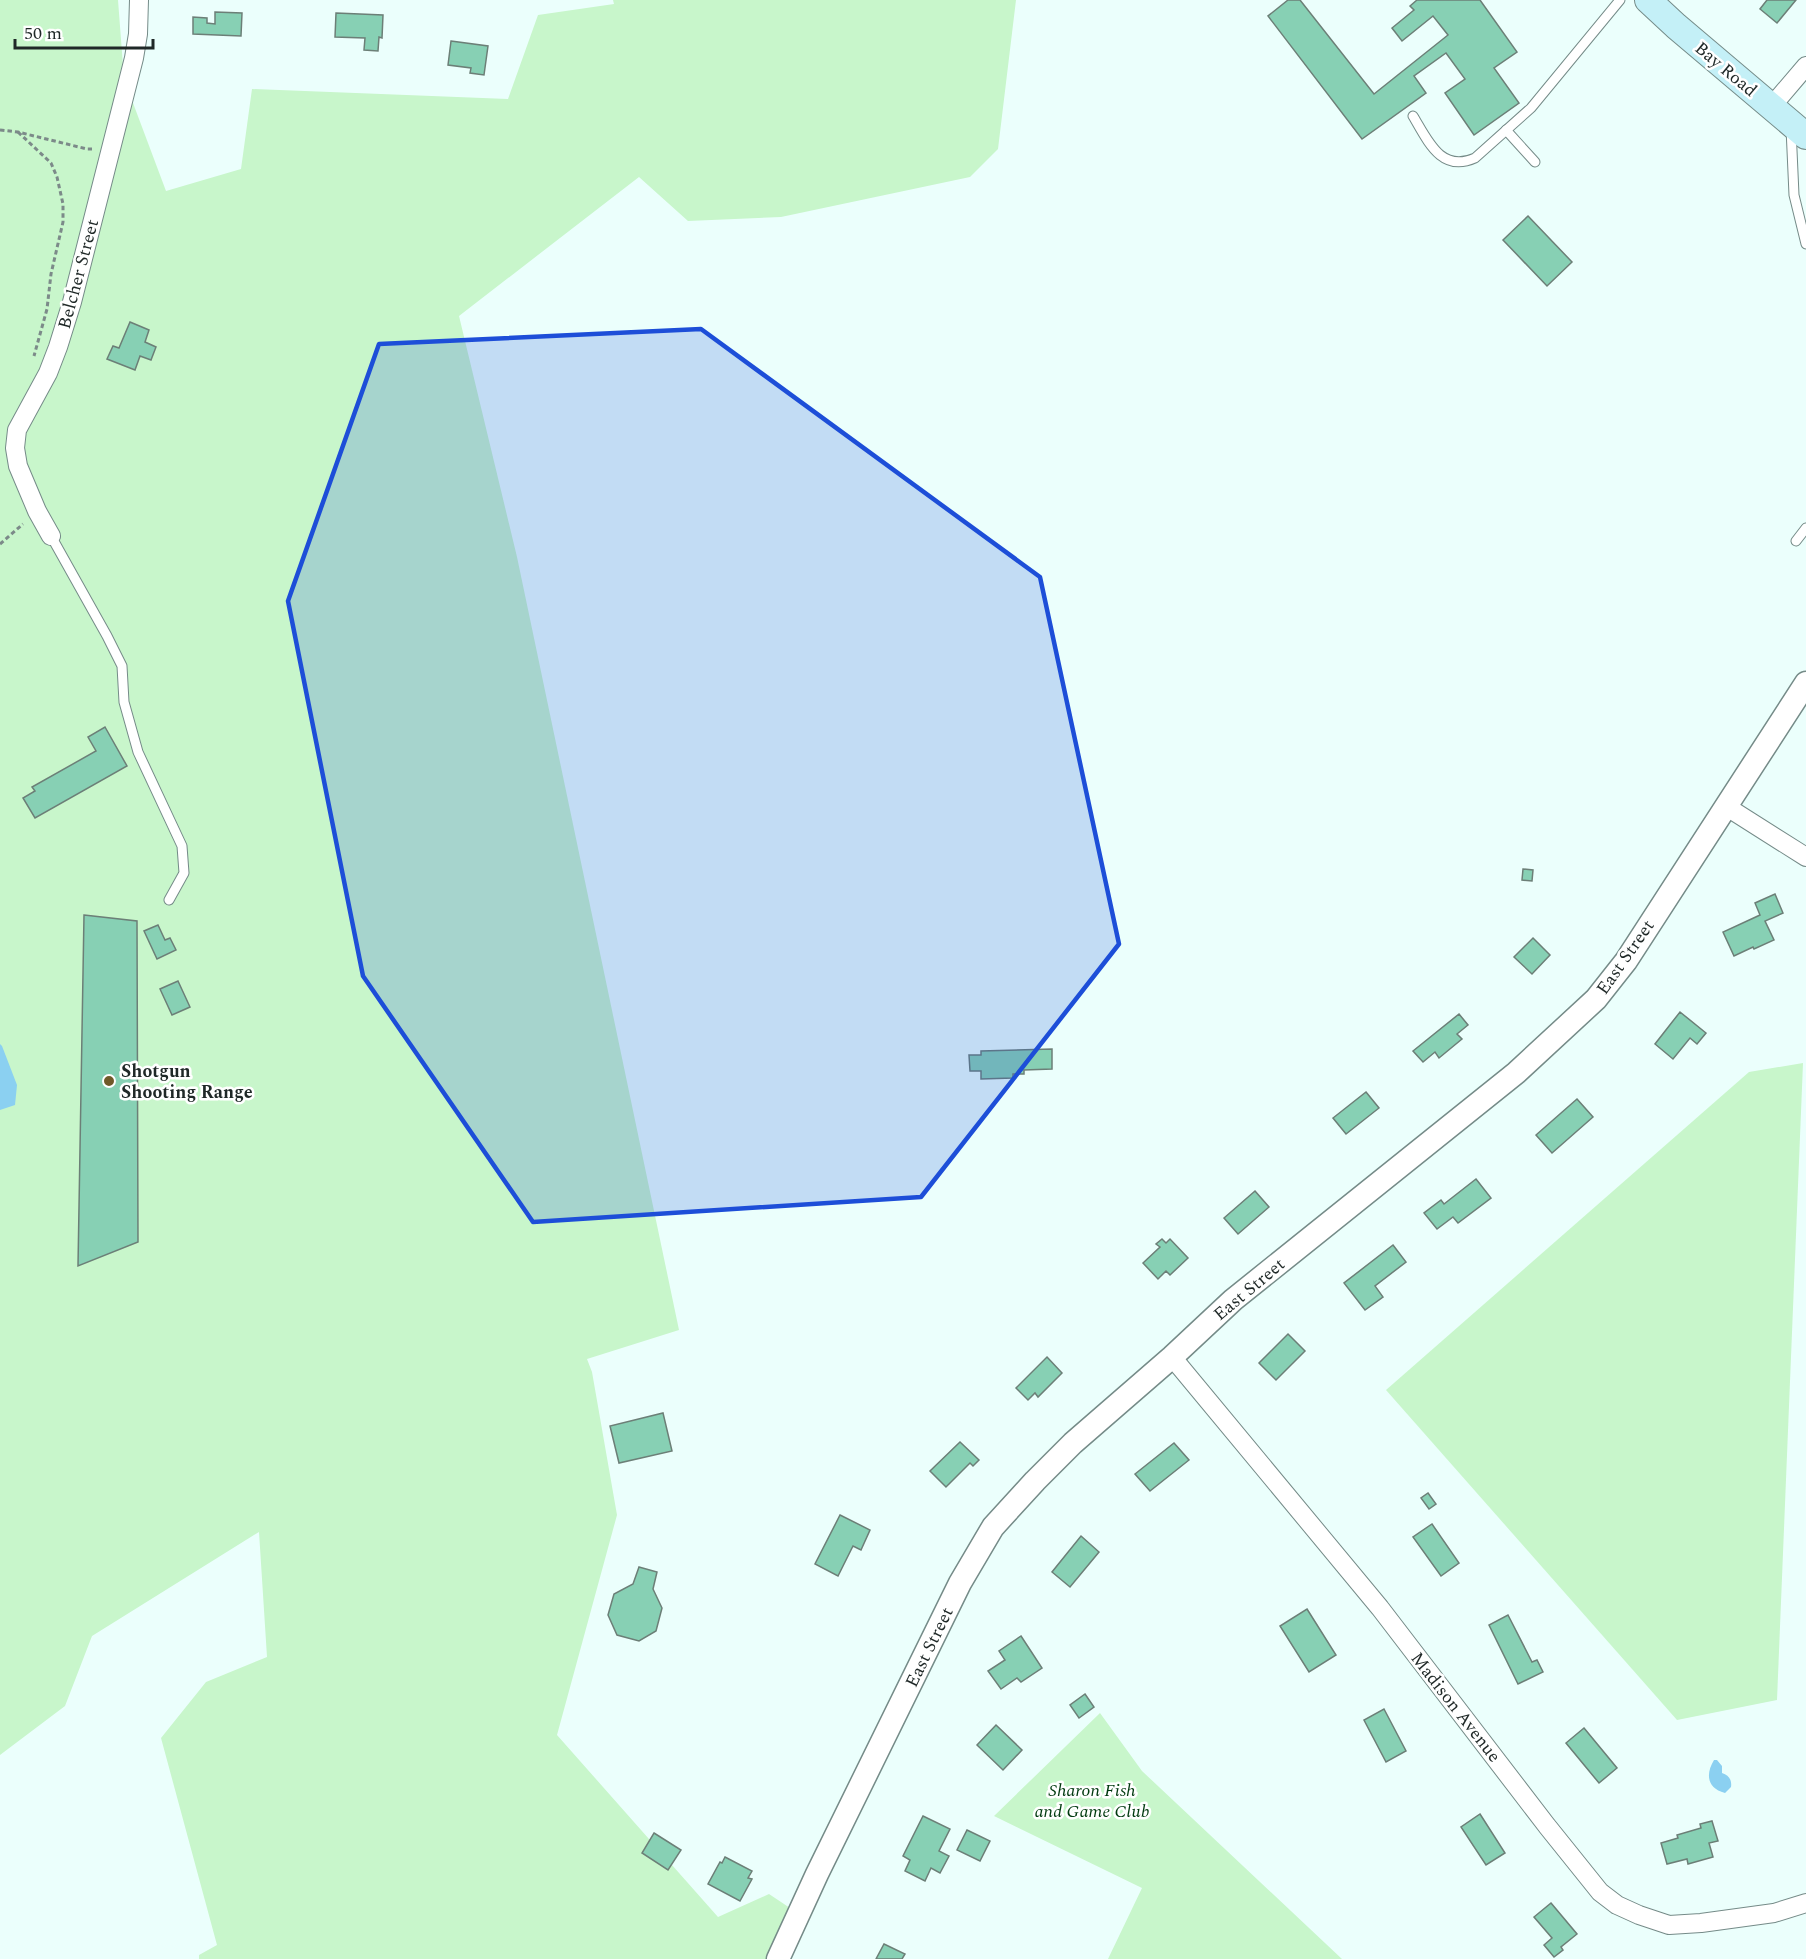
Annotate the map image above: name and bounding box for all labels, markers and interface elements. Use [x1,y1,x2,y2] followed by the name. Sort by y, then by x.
[15,12,153,50] scale bar
[24,20,62,47] text: 50 m
[1689,35,1763,104] street label: Bay Road
[51,216,106,332] street label: Belcher Street
[1590,914,1661,1000] street label: East Street
[121,1058,253,1106] place label: Shotgun Shooting Range
[102,1074,116,1088] marker: Shotgun Shooting Range
[1208,1251,1291,1327] street label: East Street
[898,1603,960,1692] street label: East Street
[1404,1646,1507,1768] street label: Madison Avenue
[1034,1777,1150,1825] park label: Sharon Fish and Game Club

